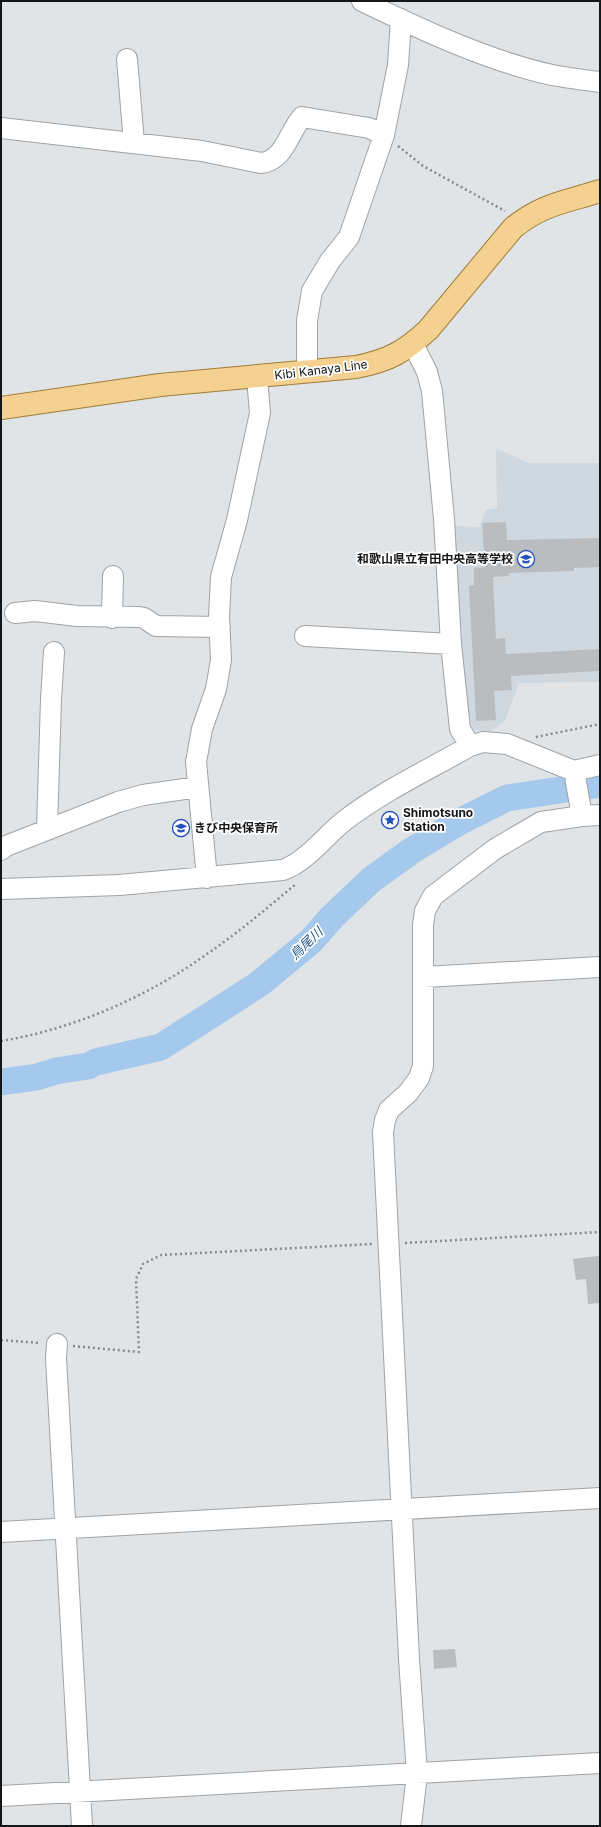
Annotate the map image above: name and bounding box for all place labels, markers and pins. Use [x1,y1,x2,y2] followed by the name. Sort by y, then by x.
[516,549,536,569] school or university icon: 和歌山県立有田中央高等学校
[357,551,513,566] place label: 和歌山県立有田中央高等学校
[403,805,473,834] place label: Shimotsuno Station
[380,810,400,830] place icon: Shimotsuno Station
[171,818,191,838] school or university icon: きび中央保育所
[194,820,278,835] place label: きび中央保育所

